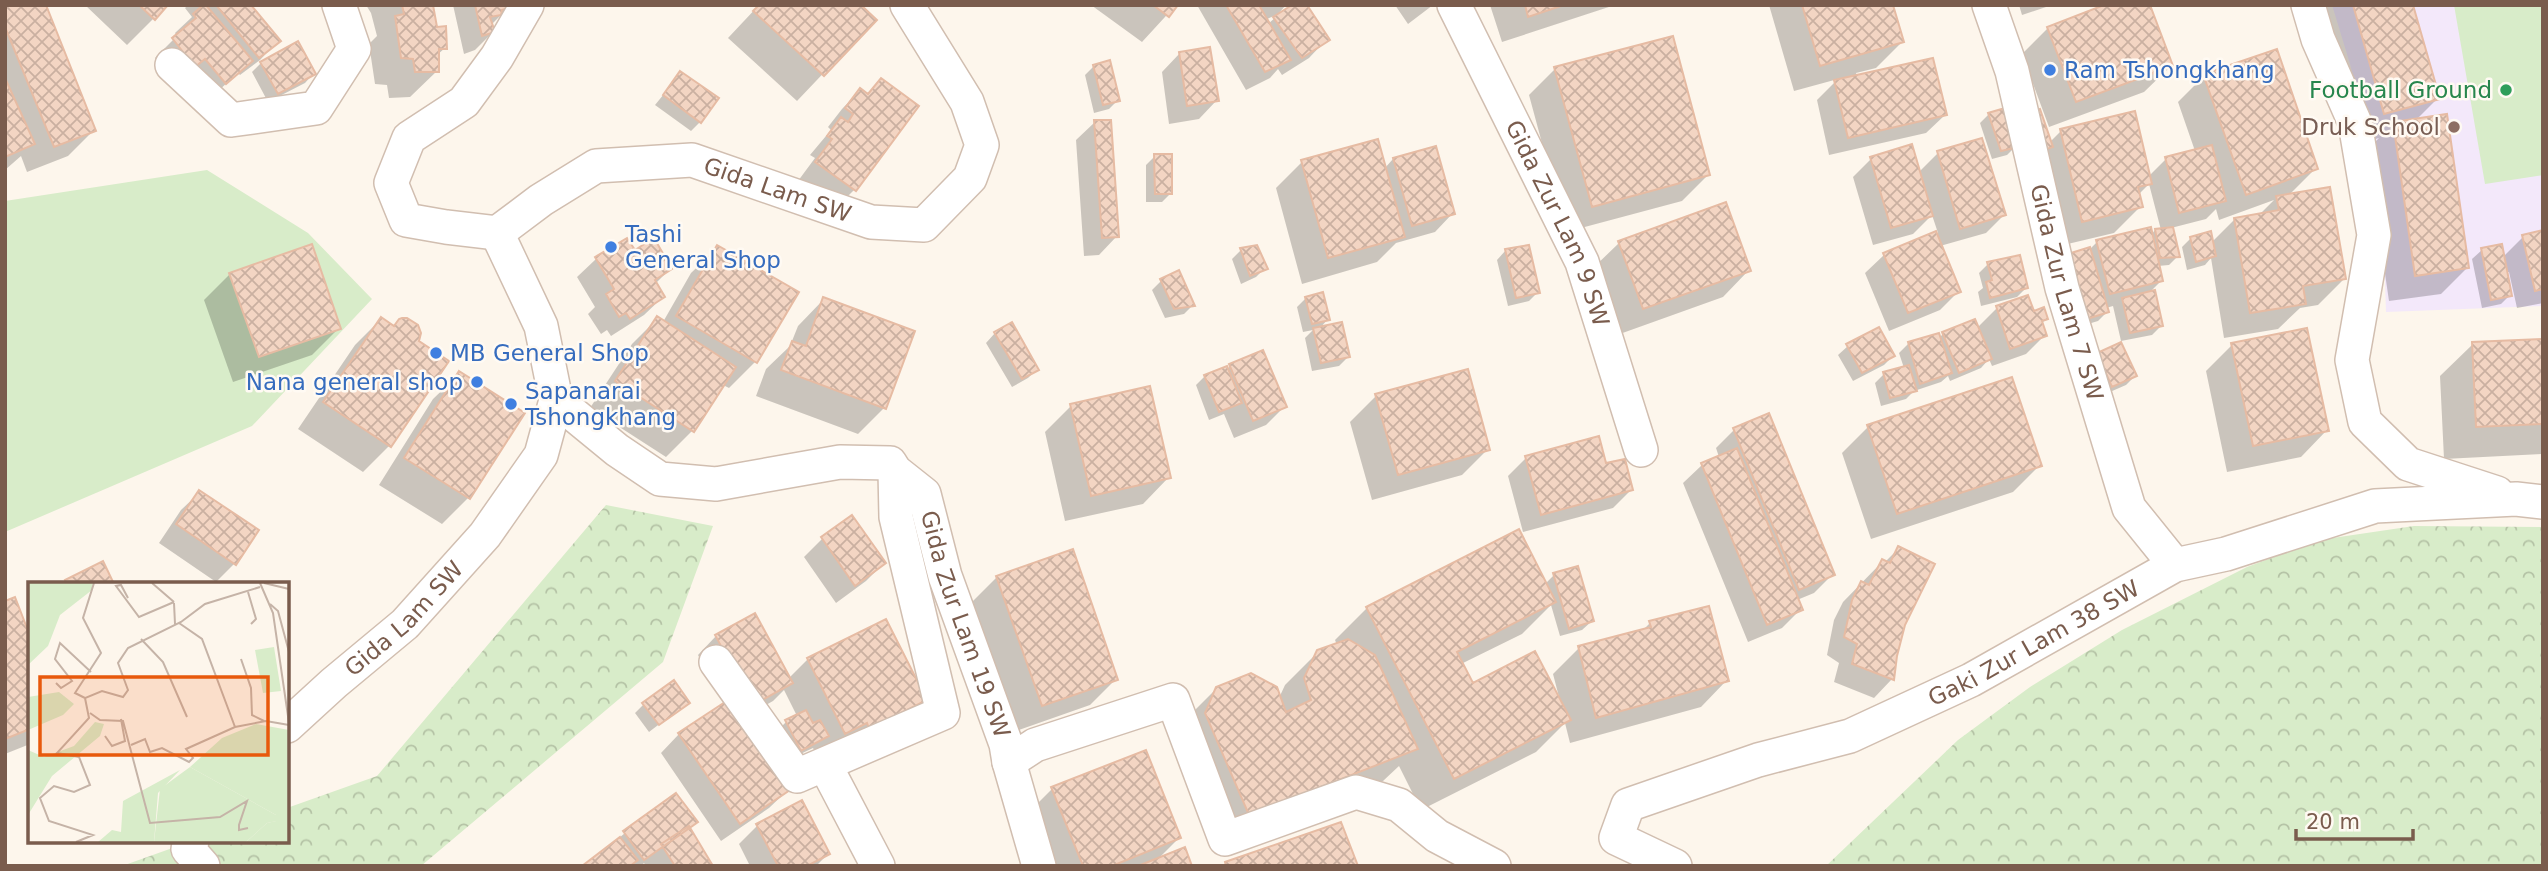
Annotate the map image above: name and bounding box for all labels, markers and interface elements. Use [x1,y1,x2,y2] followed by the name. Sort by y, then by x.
[2064,57,2275,83] place label: Ram Tshongkhang
[2042,62,2058,78] marker: Ram Tshongkhang
[2309,77,2492,103] place label: Football Ground
[2498,82,2514,98] marker: Football Ground
[2301,114,2440,140] place label: Druk School
[1500,116,1614,329] street label: Gida Zur Lam 9 SW
[2446,119,2462,135] marker: Druk School
[700,152,855,227] street label: Gida Lam SW
[2025,182,2109,404] street label: Gida Zur Lam 7 SW
[624,221,781,273] place label: Tashi General Shop
[603,239,619,255] marker: Tashi General Shop
[450,340,649,366] place label: MB General Shop
[428,345,444,361] marker: MB General Shop
[246,369,463,395] place label: Nana general shop
[469,374,485,390] marker: Nana general shop
[524,378,676,430] place label: Sapanarai Tshongkhang
[503,396,519,412] marker: Sapanarai Tshongkhang
[916,508,1016,741] street label: Gida Zur Lam 19 SW
[340,556,468,681] street label: Gida Lam SW
[1924,575,2144,711] street label: Gaki Zur Lam 38 SW
[28,582,289,843] inset map
[2296,798,2413,842] scale bar
[2306,810,2360,834] text: 20 m

